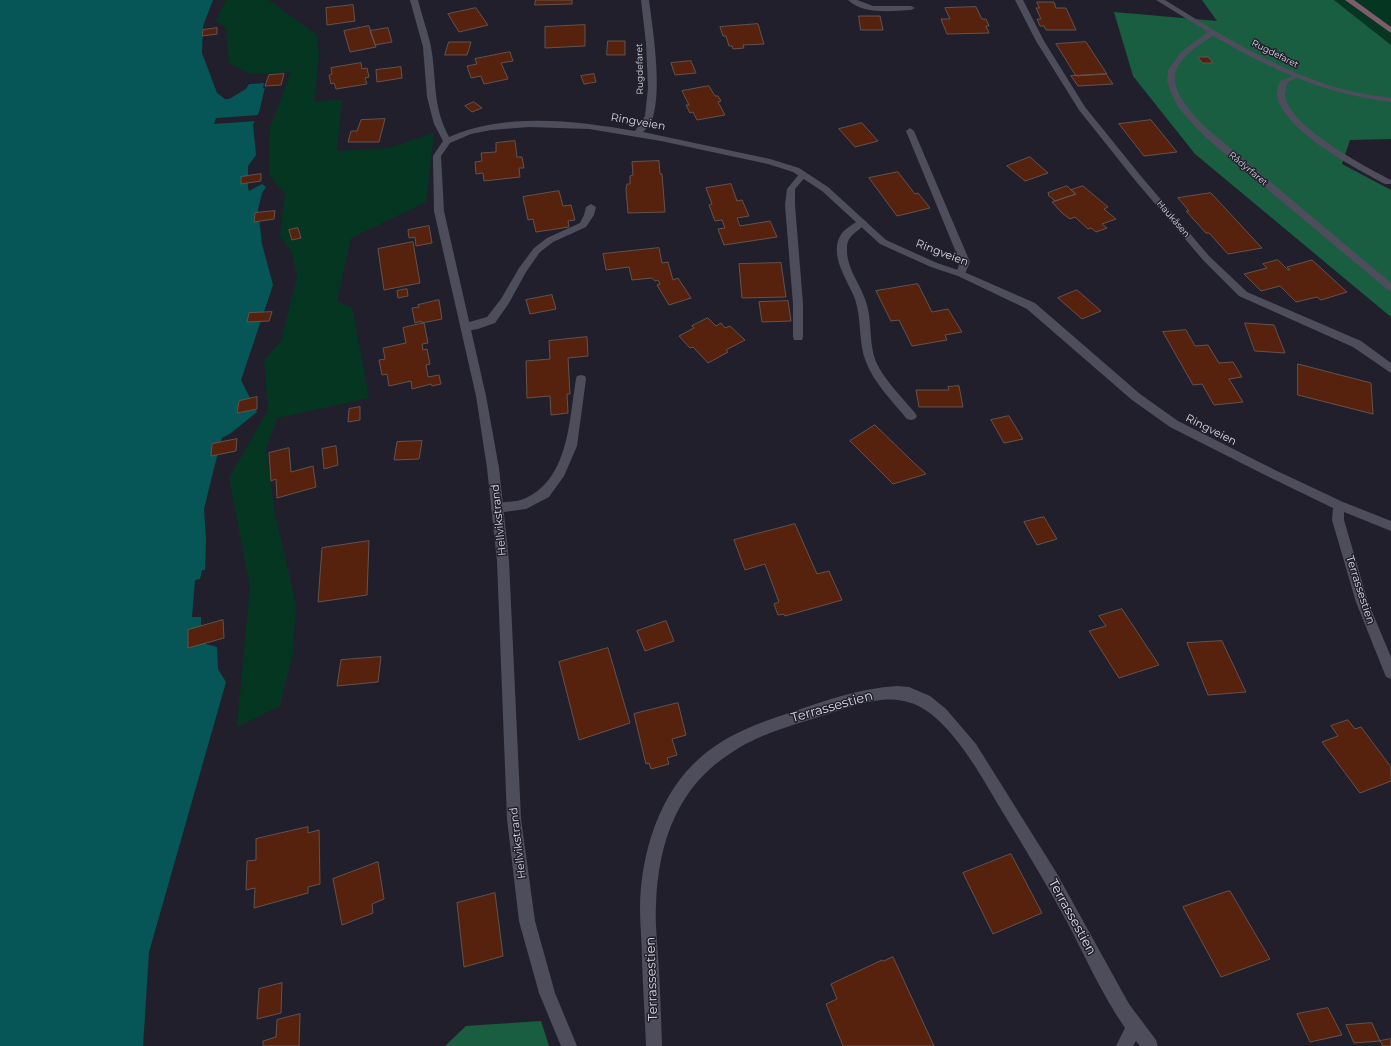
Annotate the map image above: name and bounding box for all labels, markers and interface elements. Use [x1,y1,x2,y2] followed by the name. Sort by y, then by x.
[1250,38,1300,70] street label: Rugdefaret
[634,43,646,95] street label: Rugdefaret
[610,111,666,133] street label: Ringveien
[1226,150,1270,188] street label: Rådyrfaret
[1154,198,1192,240] street label: Haukåsen
[914,237,970,269] street label: Ringveien
[1183,412,1239,448] street label: Ringveien
[489,484,509,556] street label: Hellvikstrand
[1343,554,1377,626] street label: Terrassestien
[789,688,875,726] street label: Terrassestien
[507,806,529,880] street label: Hellvikstrand
[1045,876,1099,958] street label: Terrassestien
[643,937,661,1021] street label: Terrassestien

